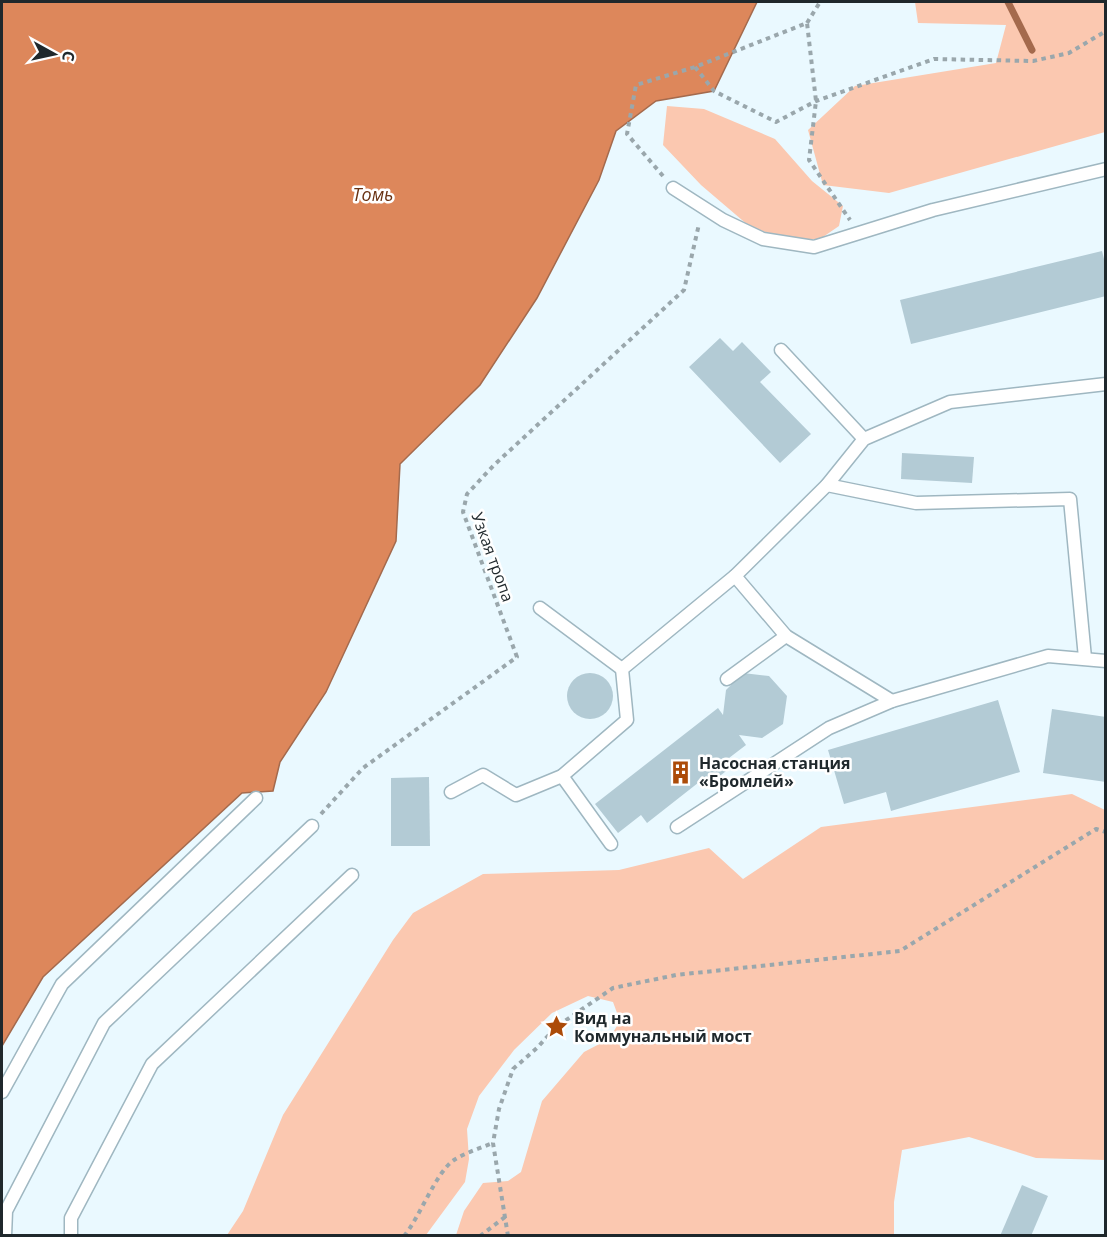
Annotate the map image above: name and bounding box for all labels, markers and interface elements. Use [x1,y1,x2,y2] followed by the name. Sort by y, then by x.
[24,24,84,84] north arrow
[57,50,80,63] text: С
[353,182,393,206] water label: Томь
[467,509,519,605] street label: Узкая тропа
[699,752,851,792] place label: Насосная станция «Бромлей»
[668,759,694,785] building icon: Насосная станция «Бромлей»
[574,1007,752,1047] place label: Вид на Коммунальный мост
[543,1014,569,1040] place icon: Вид на Коммунальный мост

